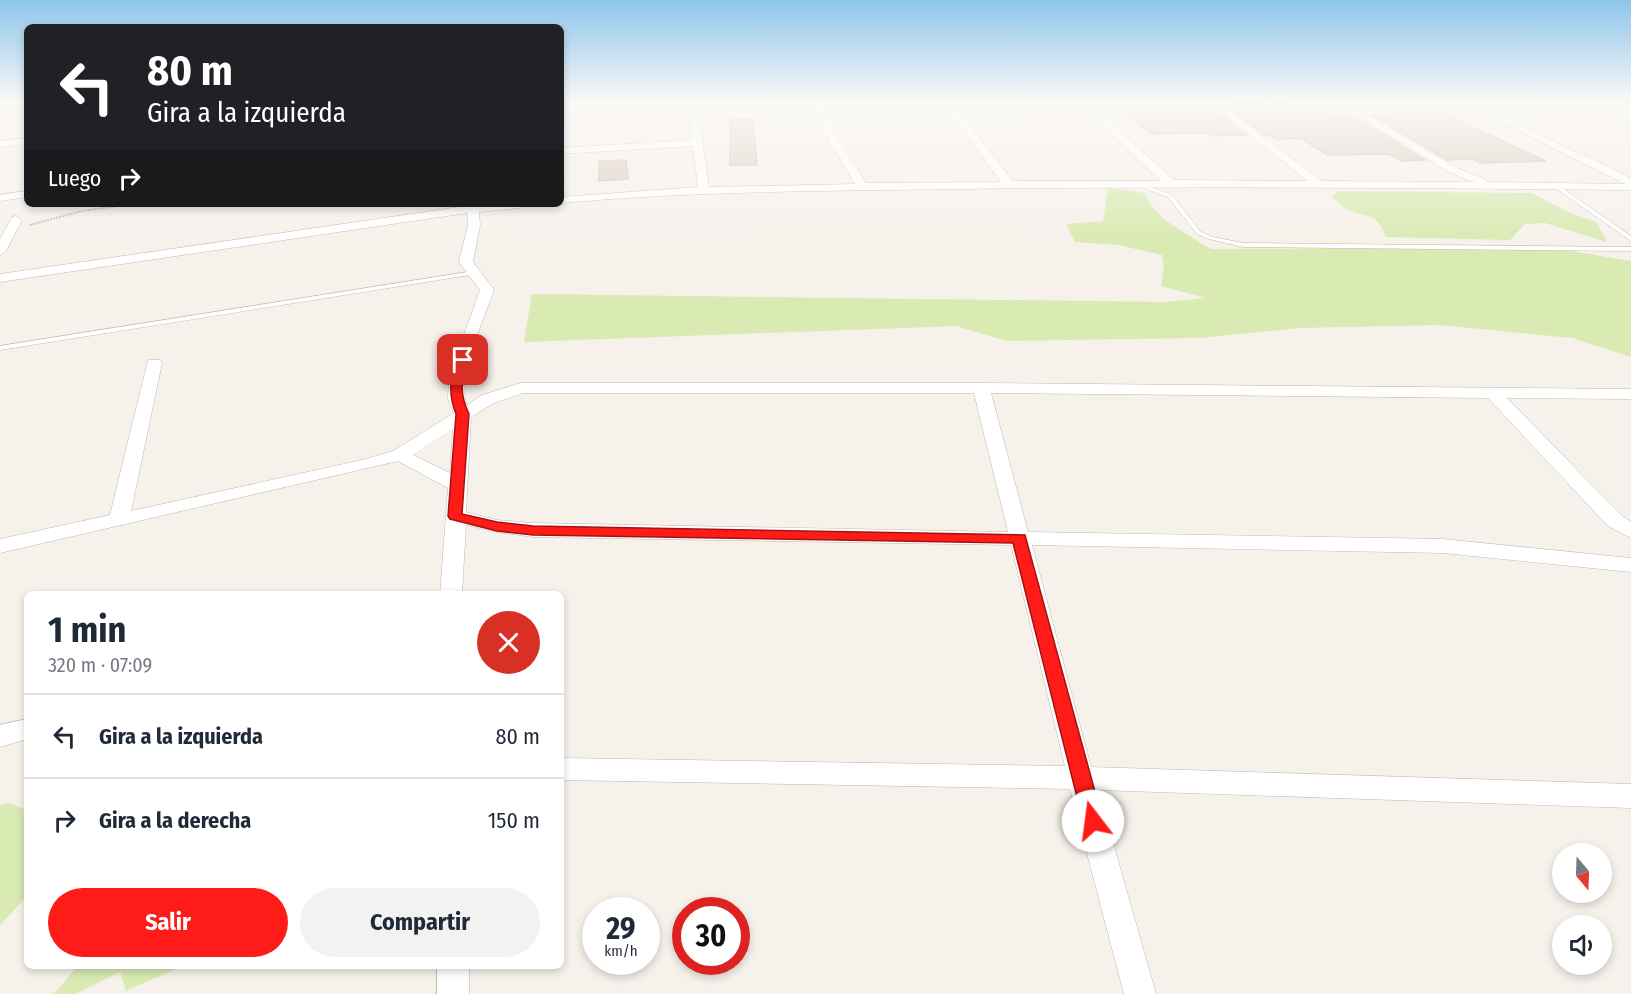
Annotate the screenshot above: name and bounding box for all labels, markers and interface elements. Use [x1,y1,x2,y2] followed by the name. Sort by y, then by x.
[147,46,233,96] text: 80 m
[48,48,126,126] icon: left
[147,97,346,129] text: Gira a la izquierda
[113,162,146,195] icon: right
[48,165,101,192] text: Luego
[437,334,488,385] pin
[446,343,479,376] icon: arrive
[48,608,126,652] text: 1 min
[477,611,540,674] button: close
[48,653,152,677] text: 320 m · 07:09
[48,720,81,753] icon: left
[99,723,263,750] text: Gira a la izquierda
[495,723,540,750] text: 80 m
[1061,789,1125,853] position arrow
[48,804,81,837] icon: right
[99,807,251,834] text: Gira a la derecha
[488,807,540,834] text: 150 m
[1552,843,1612,903] north arrow
[1552,843,1612,975] map controls
[48,888,288,957] button: Salir
[300,888,540,957] button: Compartir
[672,897,750,975] speed limit sign: 30
[606,911,636,947] text: 29
[1552,915,1612,975] button: sound
[604,942,638,960] text: km/h

